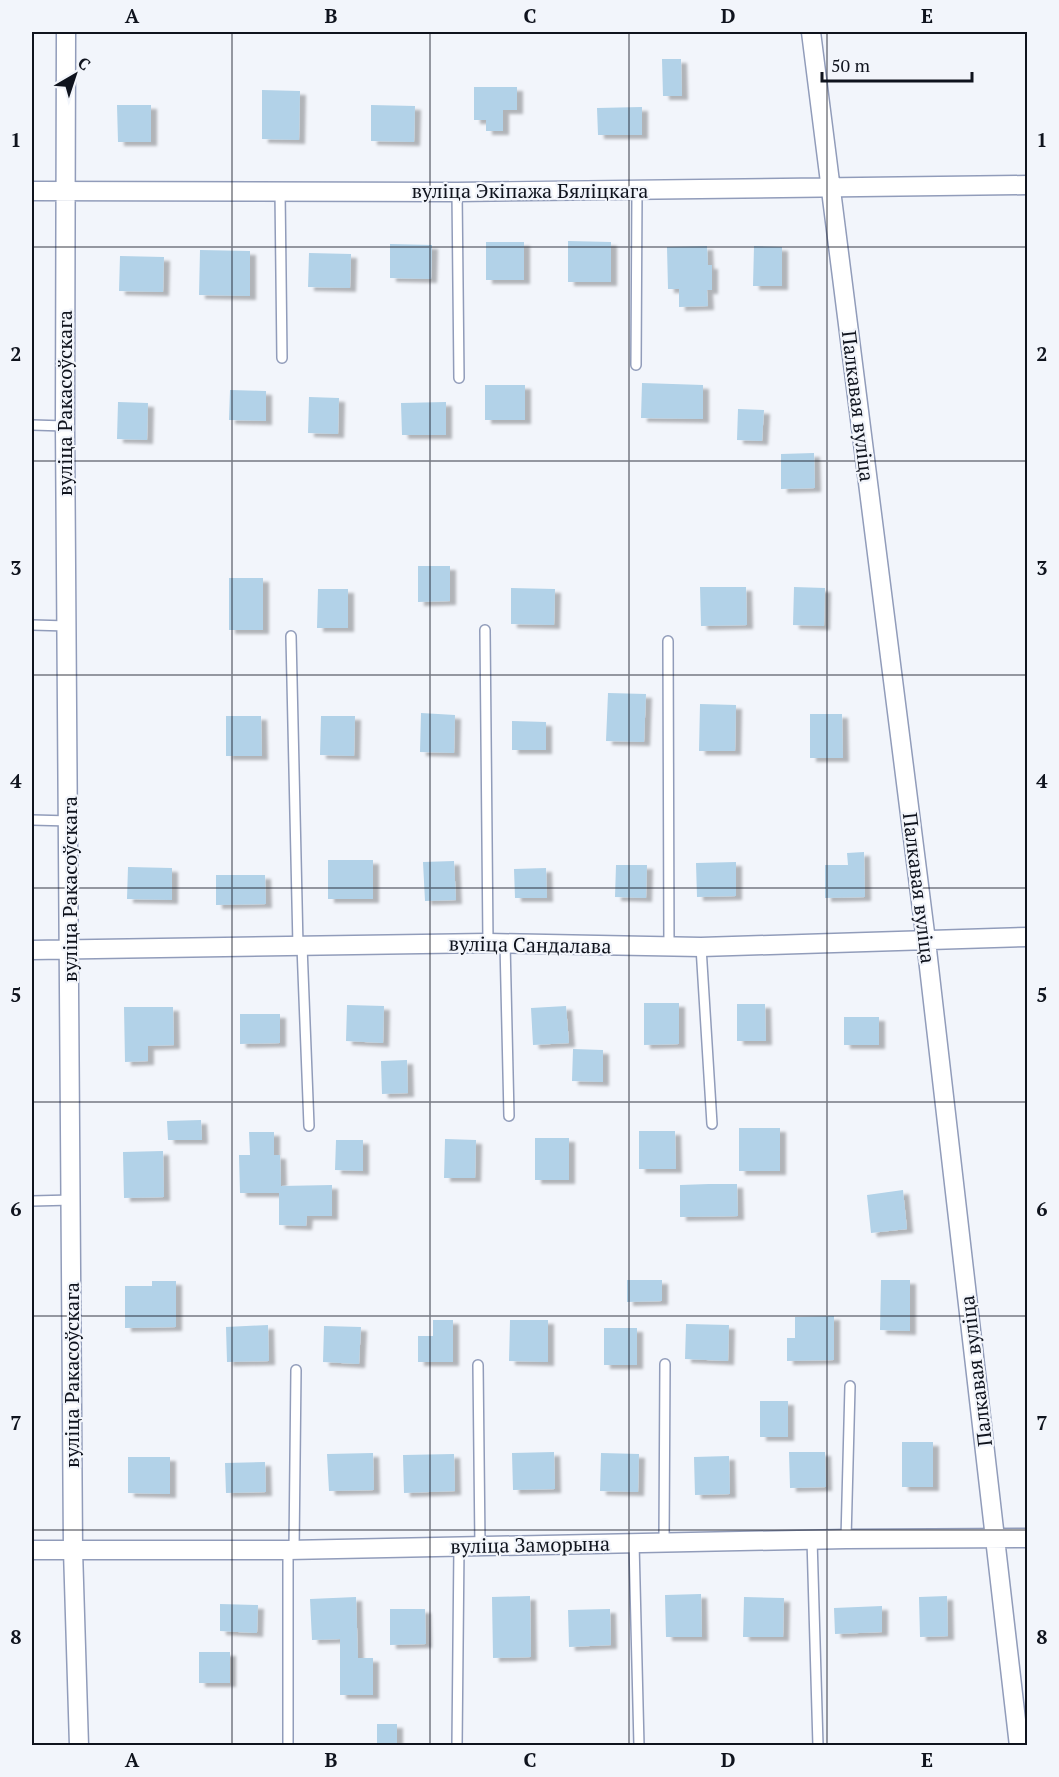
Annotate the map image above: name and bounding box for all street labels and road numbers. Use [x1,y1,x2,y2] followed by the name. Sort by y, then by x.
[412,177,648,204] street label: вуліца Экіпажа Бяліцкага
[51,310,78,496] street label: вуліца Ракасоўскага
[836,329,881,483] street label: Палкавая вуліца
[56,796,83,982] street label: вуліца Ракасоўскага
[897,811,942,965] street label: Палкавая вуліца
[448,930,612,959] street label: вуліца Сандалава
[58,1282,85,1468] street label: вуліца Ракасоўскага
[953,1294,998,1448] street label: Палкавая вуліца
[450,1530,610,1559] street label: вуліца Заморына

